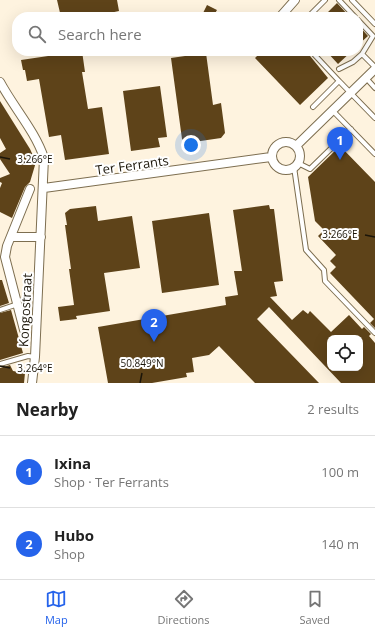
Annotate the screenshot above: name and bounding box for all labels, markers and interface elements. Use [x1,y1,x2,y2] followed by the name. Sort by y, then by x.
[12,12,363,56] search box
[26,23,48,45] icon: search
[58,24,142,44] text: Search here
[327,127,353,160] pin: 1
[181,135,201,155] your location
[94,151,170,179] street label: Ter Ferrants
[17,152,53,166] text: 3.266°E
[322,227,358,241] text: 3.266°E
[14,272,36,347] street label: Kongostraat
[141,309,167,342] pin: 2
[327,335,363,371] map controls
[327,335,363,371] button: locate
[120,356,164,370] text: 50.849°N
[17,361,53,375] text: 3.264°E
[16,398,78,421] text: Nearby
[307,400,359,418] text: 2 results
[54,453,91,473] text: Ixina
[25,463,33,481] text: 1
[321,463,359,481] text: 100 m
[54,473,169,491] text: Shop · Ter Ferrants
[54,525,94,545] text: Hubo
[25,535,33,553] text: 2
[321,535,359,553] text: 140 m
[54,545,85,563] text: Shop
[45,588,68,627] tab: Map
[158,588,210,627] tab: Directions
[299,588,330,627] tab: Saved

